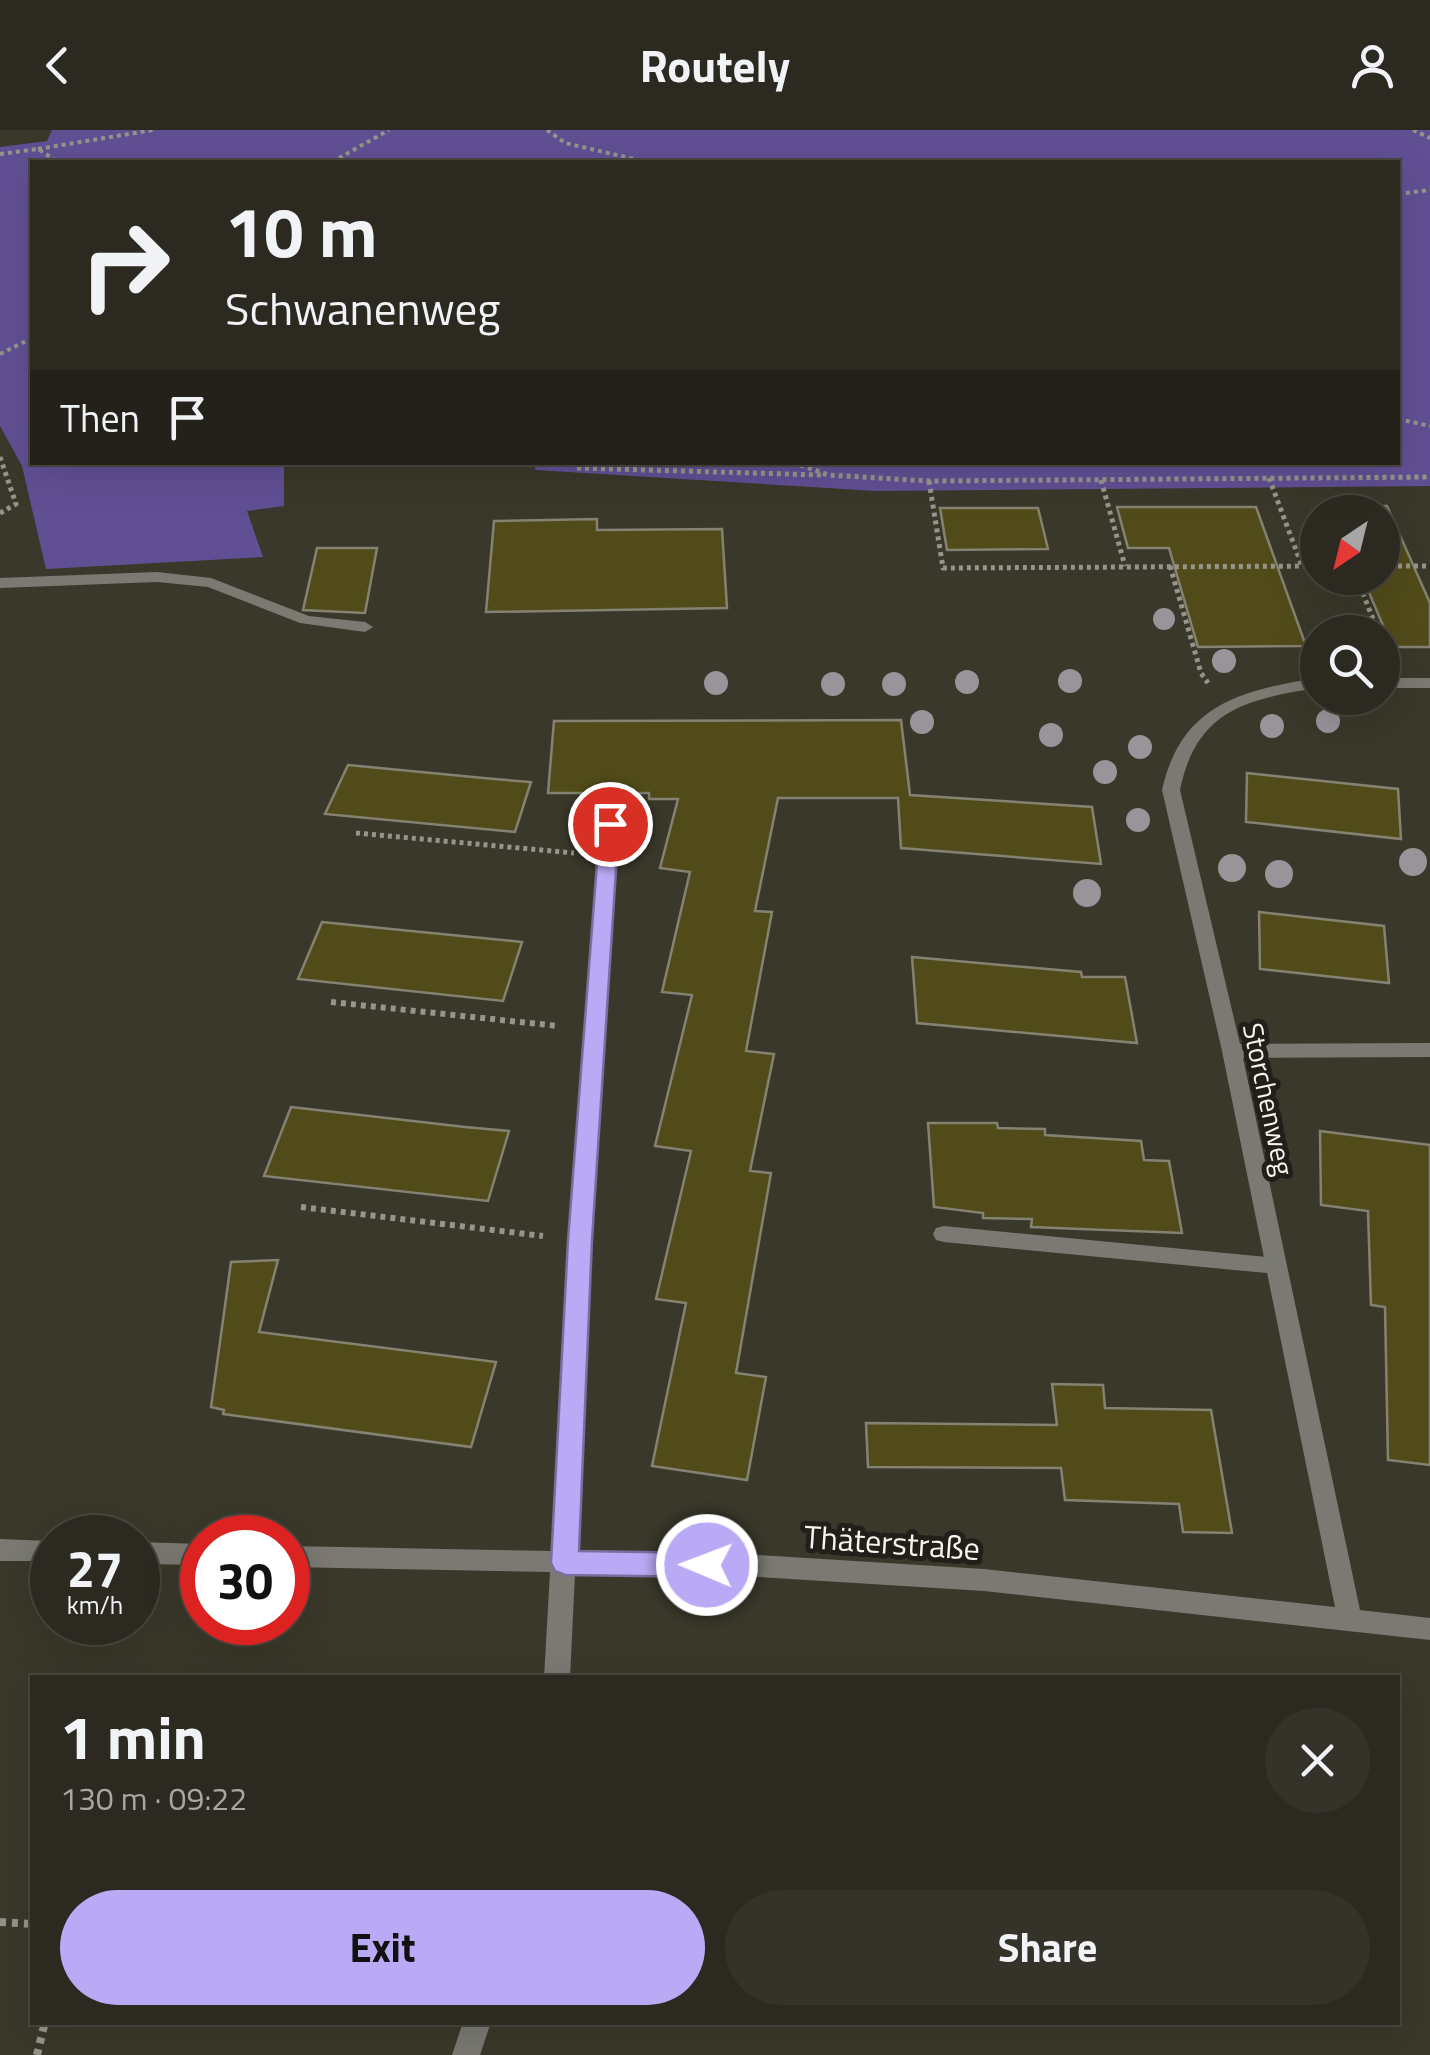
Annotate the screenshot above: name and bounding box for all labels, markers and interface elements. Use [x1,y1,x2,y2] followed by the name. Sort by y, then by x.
[640,31,790,99] text: Routely
[30,38,85,93] icon: back
[1345,38,1400,93] icon: person
[225,178,378,284] text: 10 m
[60,200,190,330] icon: right
[225,274,500,342] text: Schwanenweg
[60,389,140,447] text: Then
[160,390,215,445] icon: arrive
[1300,495,1400,595] north arrow
[1300,495,1400,715] map controls
[1300,615,1400,715] button: search
[568,782,653,867] pin
[583,797,638,852] icon: arrive
[1232,1019,1306,1179] street label: Storchenweg
[802,1512,982,1572] street label: Thäterstraße
[655,1513,759,1617] position arrow
[180,1515,310,1645] speed limit sign: 30
[67,1530,123,1606] text: 27
[67,1586,123,1624] text: km/h
[60,1691,206,1782] text: 1 min
[1265,1708,1370,1813] button: close
[60,1774,247,1822] text: 130 m · 09:22
[60,1890,705,2005] button: Exit
[725,1890,1370,2005] button: Share

